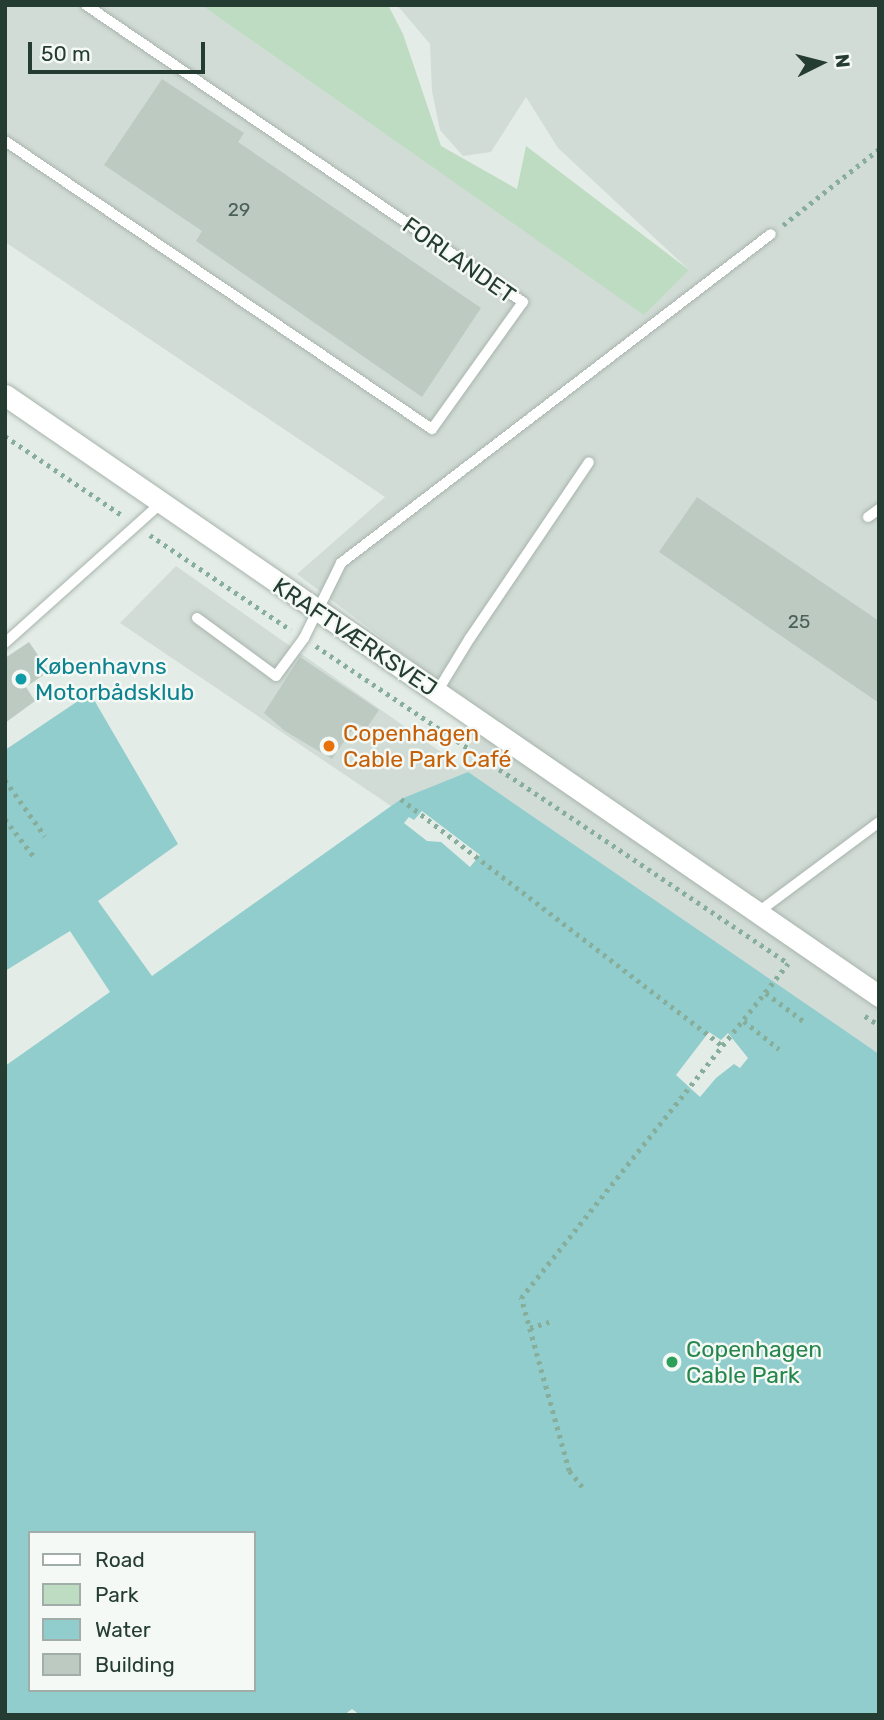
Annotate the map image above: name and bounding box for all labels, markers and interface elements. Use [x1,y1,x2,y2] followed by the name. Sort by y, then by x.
[32,28,208,72] scale bar
[786,28,856,98] north arrow
[41,41,91,66] text: 50 m
[830,53,855,69] text: N
[228,199,250,221] house number: 29
[397,211,521,309] street label: FORLANDET
[268,572,442,702] street label: KRAFTVÆRKSVEJ
[788,611,810,633] house number: 25
[35,652,194,706] place label: Københavns Motorbådsklub
[13,671,29,687] marker: Københavns Motorbådsklub
[343,719,512,773] place label: Copenhagen Cable Park Café
[321,738,337,754] marker: Copenhagen Cable Park Café
[686,1335,822,1389] place label: Copenhagen Cable Park
[664,1354,680,1370] marker: Copenhagen Cable Park
[28,1531,256,1692] legend
[95,1547,145,1572] text: Road
[95,1582,139,1607] text: Park
[95,1617,151,1642] text: Water
[95,1652,175,1677] text: Building

